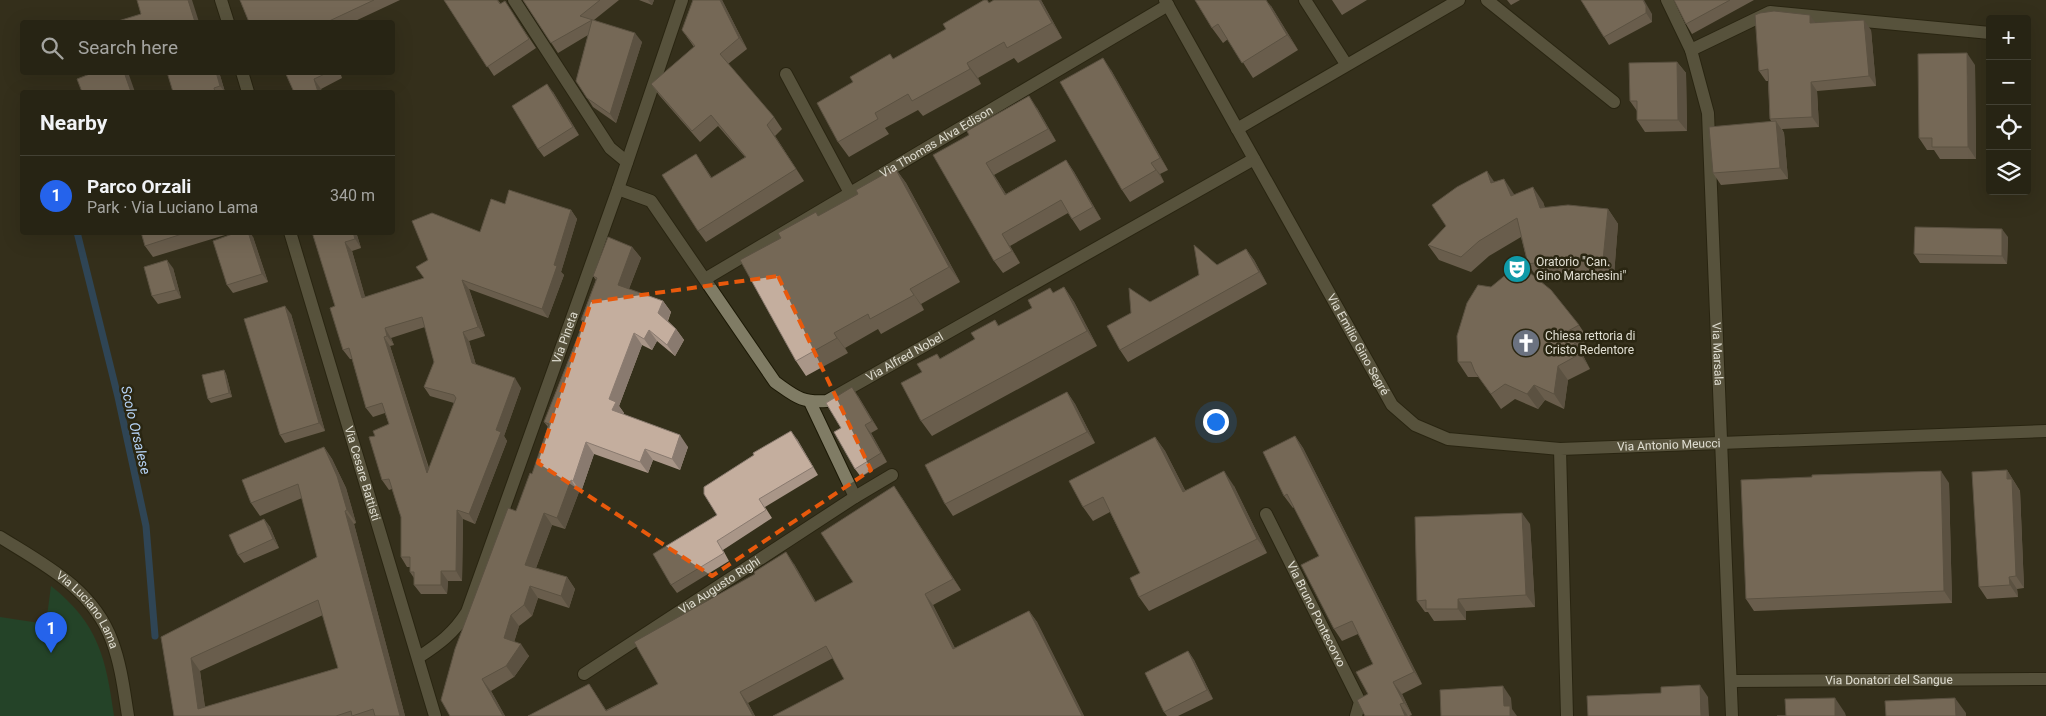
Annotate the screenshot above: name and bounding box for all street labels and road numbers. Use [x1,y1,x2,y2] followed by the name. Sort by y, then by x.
[878,103,995,181] street label: Via Thomas Alva Edison
[1324,291,1392,398] street label: Via Emilio Gino Segré
[549,310,581,365] street label: Via Pineta
[1709,322,1726,386] street label: Via Marsala
[864,330,946,384] street label: Via Alfred Nobel
[342,424,383,523] street label: Via Cesare Battisti
[1617,436,1721,454] street label: Via Antonio Meucci
[676,554,763,617] street label: Via Augusto Righi
[1284,559,1348,669] street label: Via Bruno Pontecorvo
[53,568,121,650] street label: Via Luciano Lama
[1825,673,1953,687] street label: Via Donatori del Sangue

